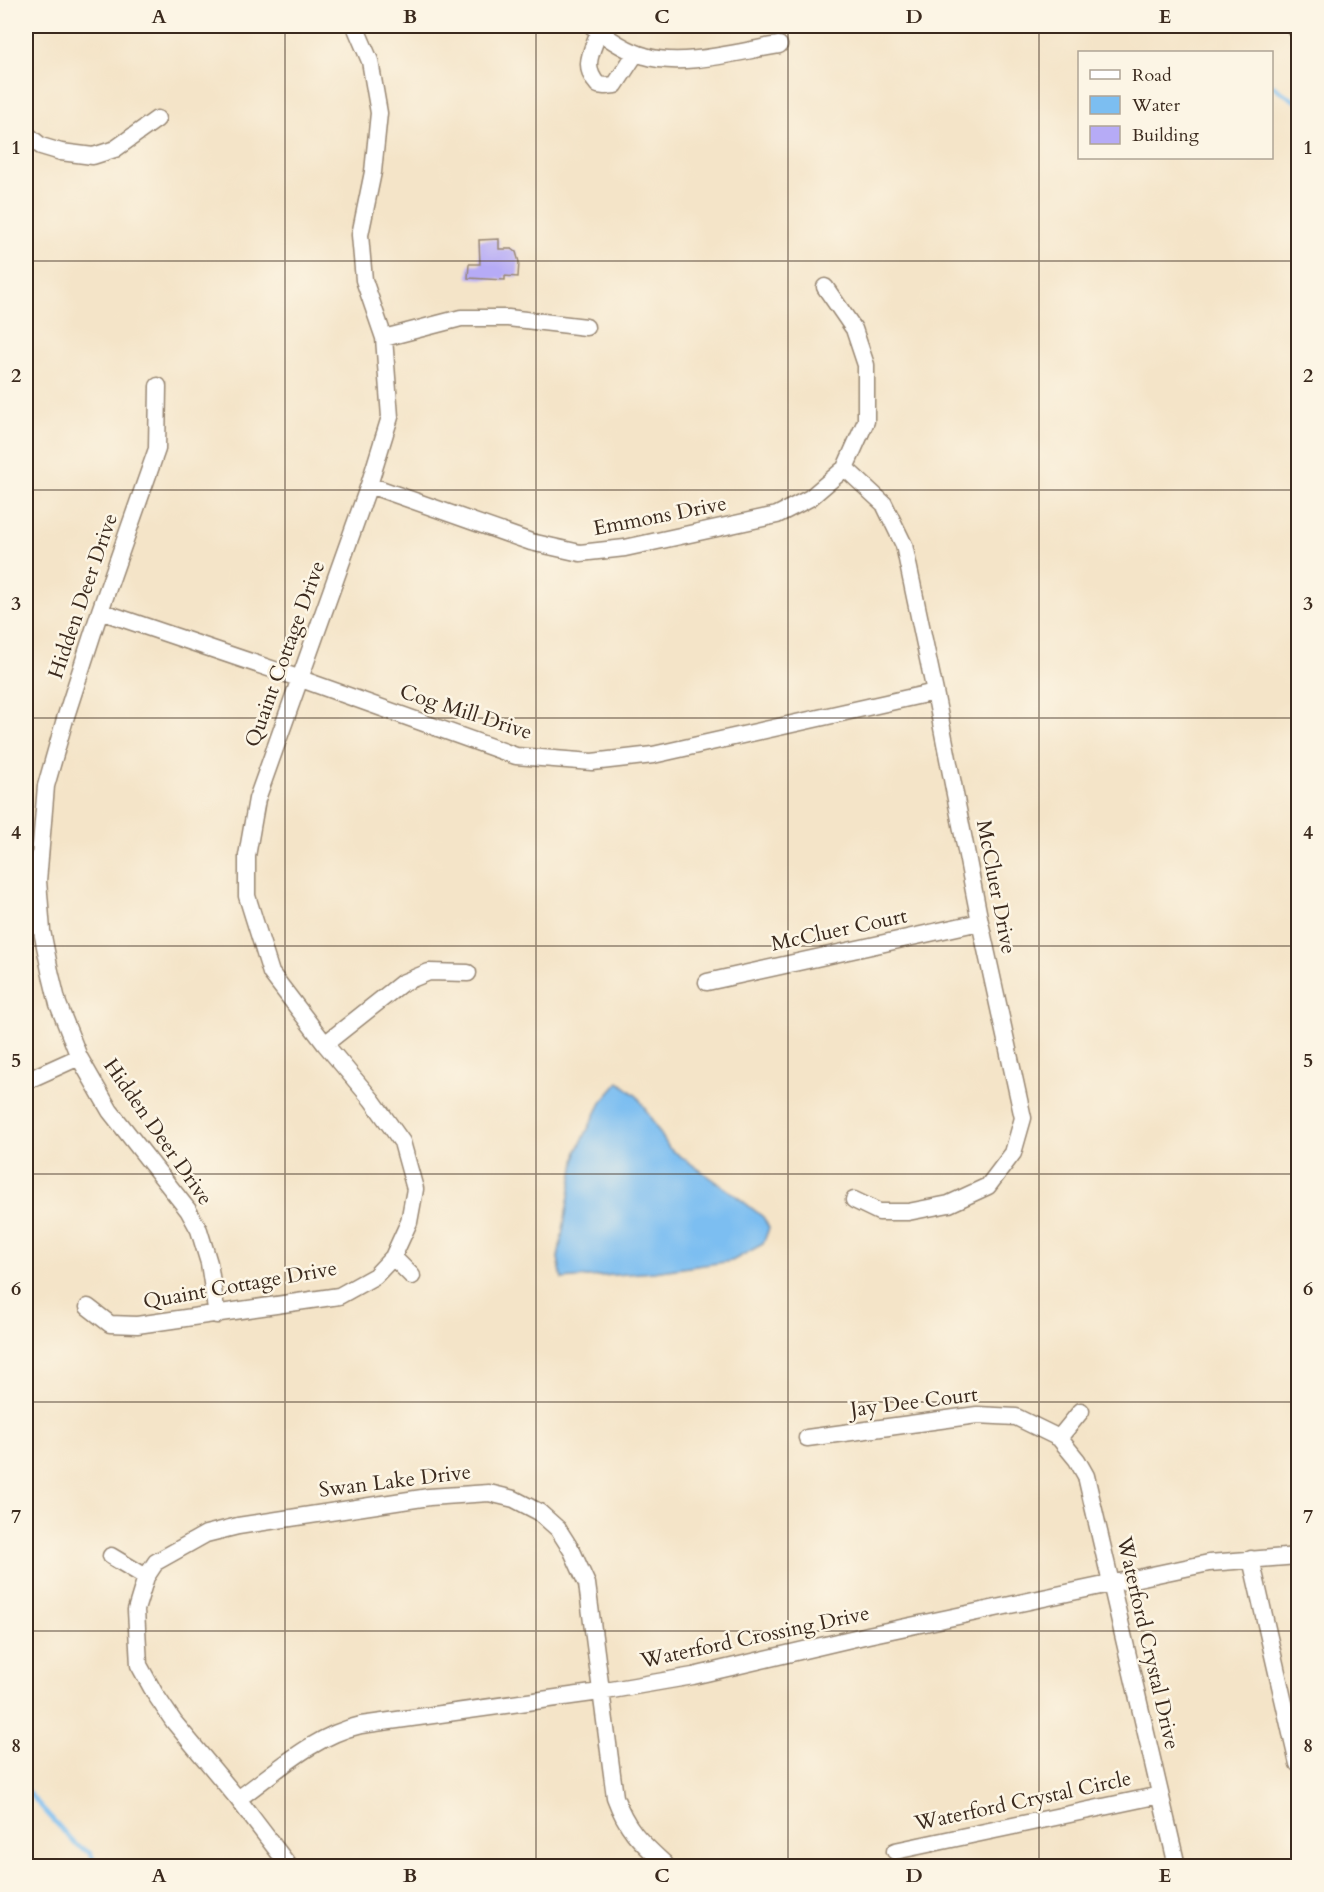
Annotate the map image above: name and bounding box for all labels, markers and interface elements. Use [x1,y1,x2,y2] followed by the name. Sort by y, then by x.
[151,3,167,30] text: A
[403,3,417,30] text: B
[654,3,670,30] text: C
[905,3,923,30] text: D
[1159,3,1171,30] text: E
[1078,51,1273,159] legend
[1132,63,1172,88] text: Road
[1131,93,1181,118] text: Water
[1132,123,1200,148] text: Building
[11,134,21,161] text: 1
[1303,134,1313,161] text: 1
[11,362,21,389] text: 2
[1303,362,1313,389] text: 2
[591,489,729,543] street label: Emmons Drive
[41,509,125,683] street label: Hidden Deer Drive
[238,557,332,751] street label: Quaint Cottage Drive
[11,590,21,617] text: 3
[1303,590,1313,617] text: 3
[396,677,536,747] street label: Cog Mill Drive
[969,818,1023,956] street label: McCluer Drive
[11,819,21,846] text: 4
[1303,819,1313,846] text: 4
[768,901,910,959] street label: McCluer Court
[11,1047,21,1074] text: 5
[1303,1047,1313,1074] text: 5
[96,1053,220,1211] street label: Hidden Deer Drive
[141,1254,339,1316] street label: Quaint Cottage Drive
[11,1275,21,1302] text: 6
[1303,1275,1313,1302] text: 6
[846,1380,980,1425] street label: Jay Dee Court
[317,1457,473,1505] street label: Swan Lake Drive
[11,1503,21,1530] text: 7
[1303,1503,1313,1530] text: 7
[1109,1533,1187,1752] street label: Waterford Crystal Drive
[637,1599,872,1676] street label: Waterford Crossing Drive
[11,1732,21,1759] text: 8
[1303,1732,1313,1759] text: 8
[911,1764,1134,1838] street label: Waterford Crystal Circle
[151,1862,167,1889] text: A
[403,1862,417,1889] text: B
[654,1862,670,1889] text: C
[905,1862,923,1889] text: D
[1159,1862,1171,1889] text: E

